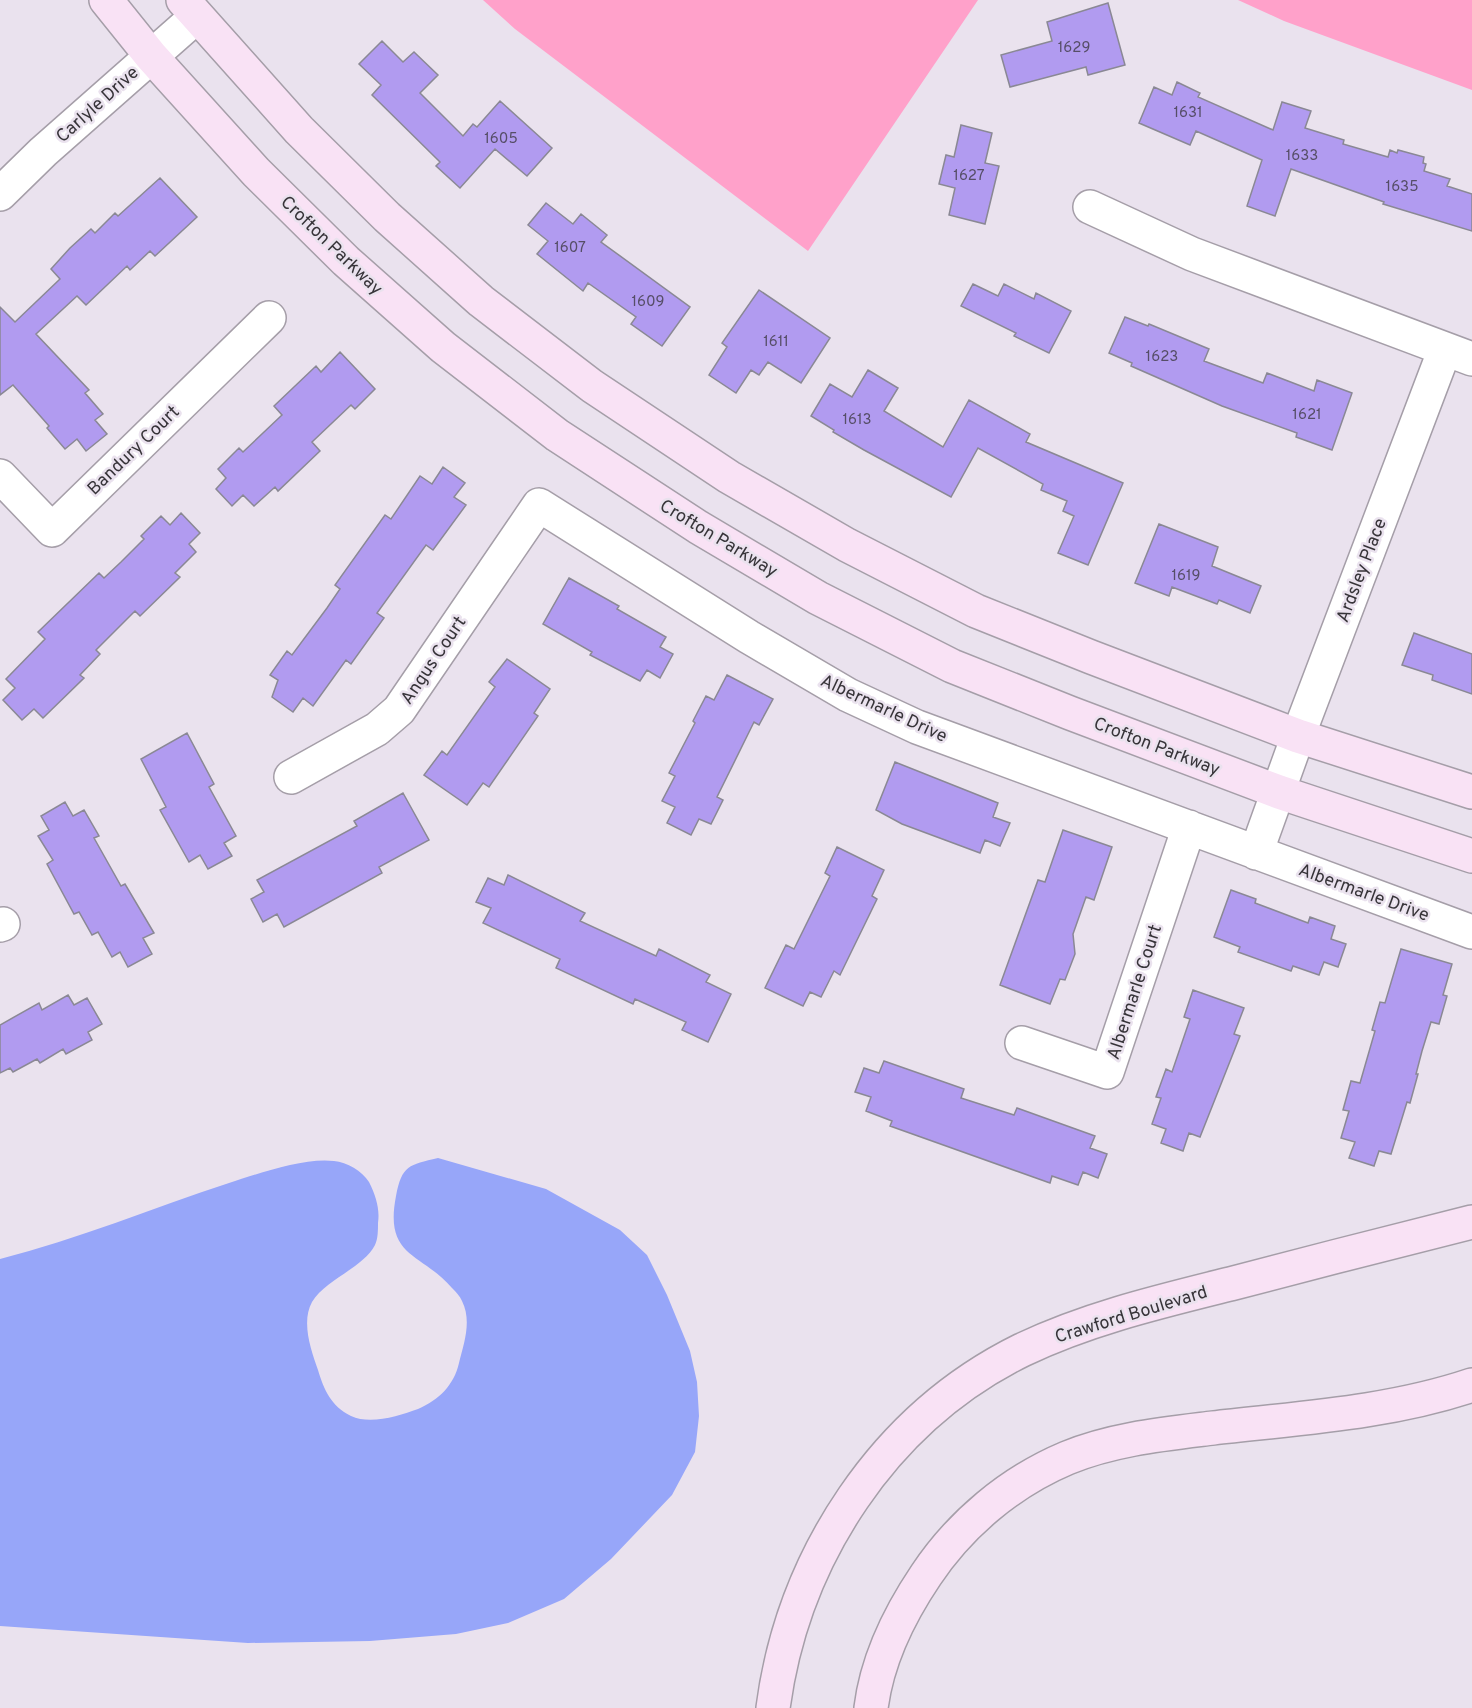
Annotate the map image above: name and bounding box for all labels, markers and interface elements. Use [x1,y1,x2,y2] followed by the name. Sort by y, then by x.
[1058,39,1090,58] house number: 1629
[52,62,144,148] street label: Carlyle Drive
[1173,104,1203,123] house number: 1631
[484,130,518,149] house number: 1605
[1286,147,1318,166] house number: 1633
[953,167,985,186] house number: 1627
[1386,178,1418,197] house number: 1635
[275,191,387,301] street label: Crofton Parkway
[554,239,586,258] house number: 1607
[631,293,665,312] house number: 1609
[763,333,789,352] house number: 1611
[1146,348,1178,367] house number: 1623
[83,401,185,501] street label: Bandury Court
[1292,406,1322,425] house number: 1621
[842,411,872,430] house number: 1613
[655,495,781,584] street label: Crofton Parkway
[1332,515,1393,626] street label: Ardsley Place
[1171,567,1201,586] house number: 1619
[396,612,472,709] street label: Angus Court
[816,670,950,749] street label: Albermarle Drive
[1090,713,1223,782] street label: Crofton Parkway
[1295,859,1432,928] street label: Albermarle Drive
[1103,922,1168,1063] street label: Albermarle Court
[1052,1281,1210,1350] street label: Crawford Boulevard

